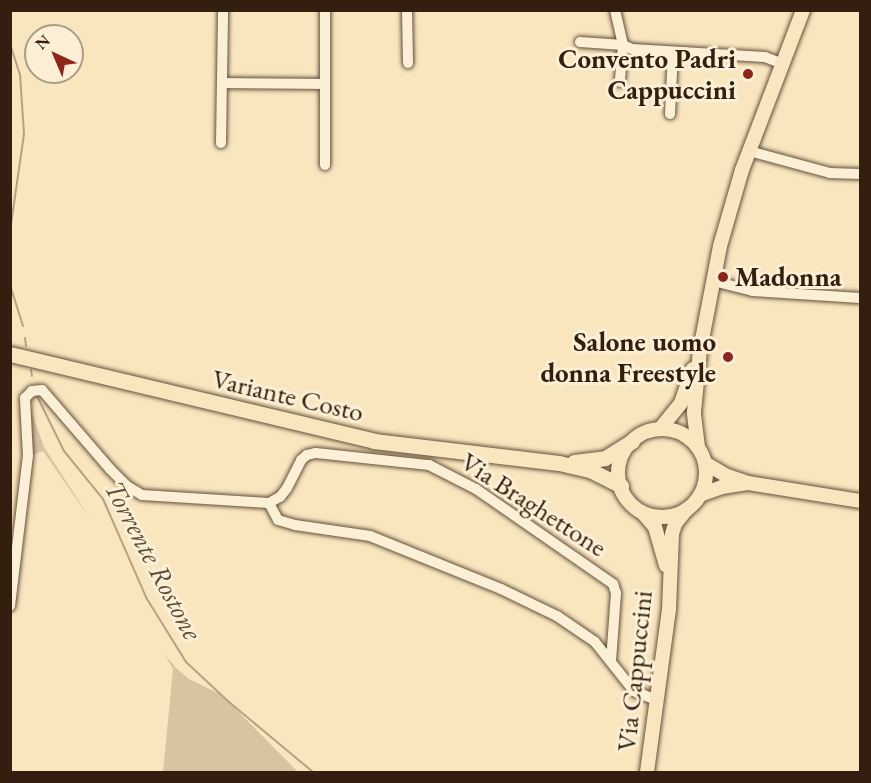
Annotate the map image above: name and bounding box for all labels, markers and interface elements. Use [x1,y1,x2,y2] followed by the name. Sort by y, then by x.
[24,24,84,84] north arrow
[31,30,54,54] text: N
[558,42,736,105] place label: Convento Padri Cappuccini
[741,67,755,81] marker: Convento Padri Cappuccini
[735,261,842,293] place label: Madonna
[716,270,730,284] marker: Madonna
[541,325,716,388] place label: Salone uomo donna Freestyle
[721,350,735,364] marker: Salone uomo donna Freestyle
[209,362,367,428] street label: Variante Costo
[455,445,613,563] street label: Via Braghettone
[98,475,210,645] water label: Torrente Rostone
[609,589,659,753] street label: Via Cappuccini

